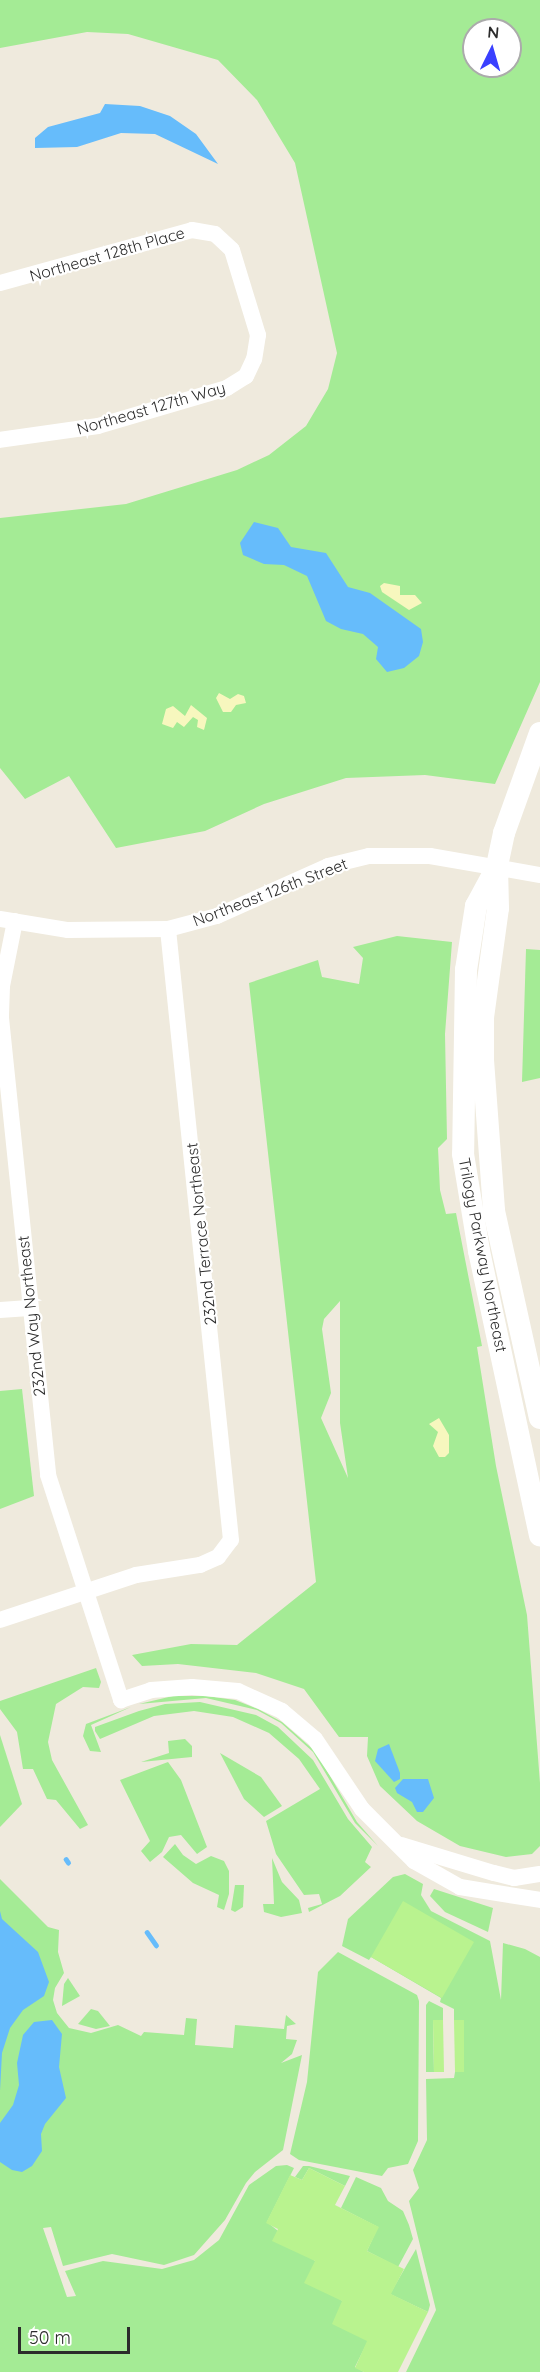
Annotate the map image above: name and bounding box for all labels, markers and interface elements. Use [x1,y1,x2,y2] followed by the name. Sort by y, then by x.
[462,18,522,78] north arrow
[487,22,500,43] text: N
[27,223,187,285] street label: Northeast 128th Place
[74,378,228,438] street label: Northeast 127th Way
[190,854,350,930] street label: Northeast 126th Street
[182,1142,220,1326] street label: 232nd Terrace Northeast
[455,1156,511,1354] street label: Trilogy Parkway Northeast
[13,1235,49,1397] street label: 232nd Way Northeast
[21,2315,134,2353] scale bar
[29,2326,71,2349] text: 50 m

